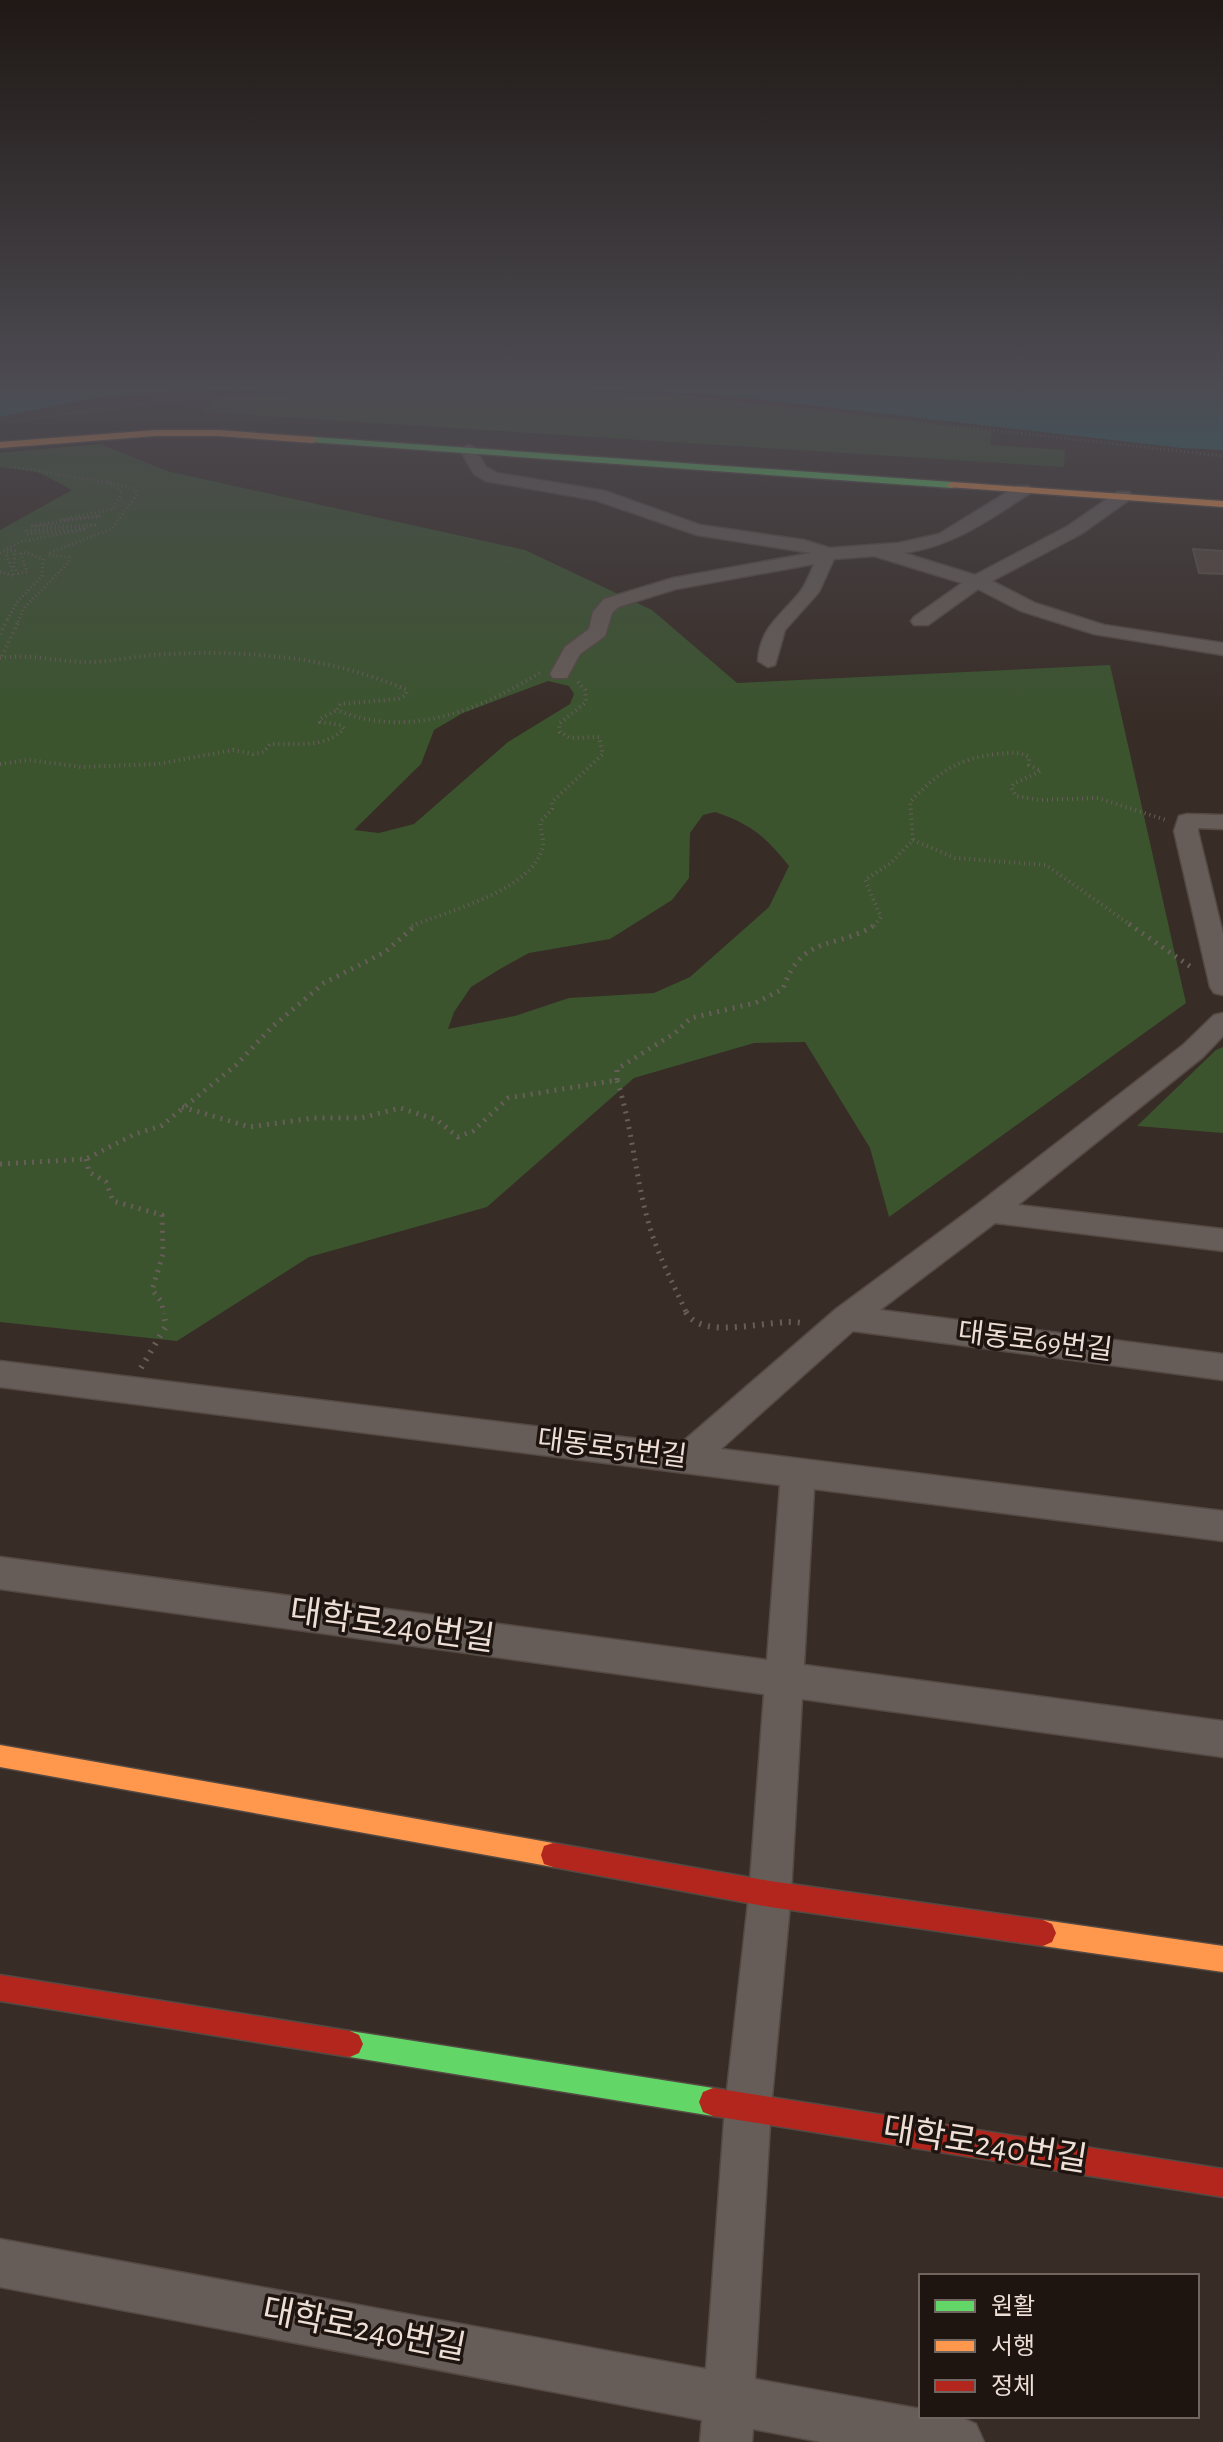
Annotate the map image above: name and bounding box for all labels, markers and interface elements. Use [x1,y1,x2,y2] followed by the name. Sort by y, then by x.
[956,1317,1114,1365] street label: 대동로69번길
[536,1424,688,1472] street label: 대동로51번길
[288,1593,497,1657] street label: 대학로240번길
[881,2110,1090,2178] street label: 대학로240번길
[919,2274,1199,2418] legend
[260,2292,469,2366] street label: 대학로240번길
[991,2294,1035,2319] text: 원활
[991,2334,1035,2359] text: 서행
[991,2374,1035,2399] text: 정체

